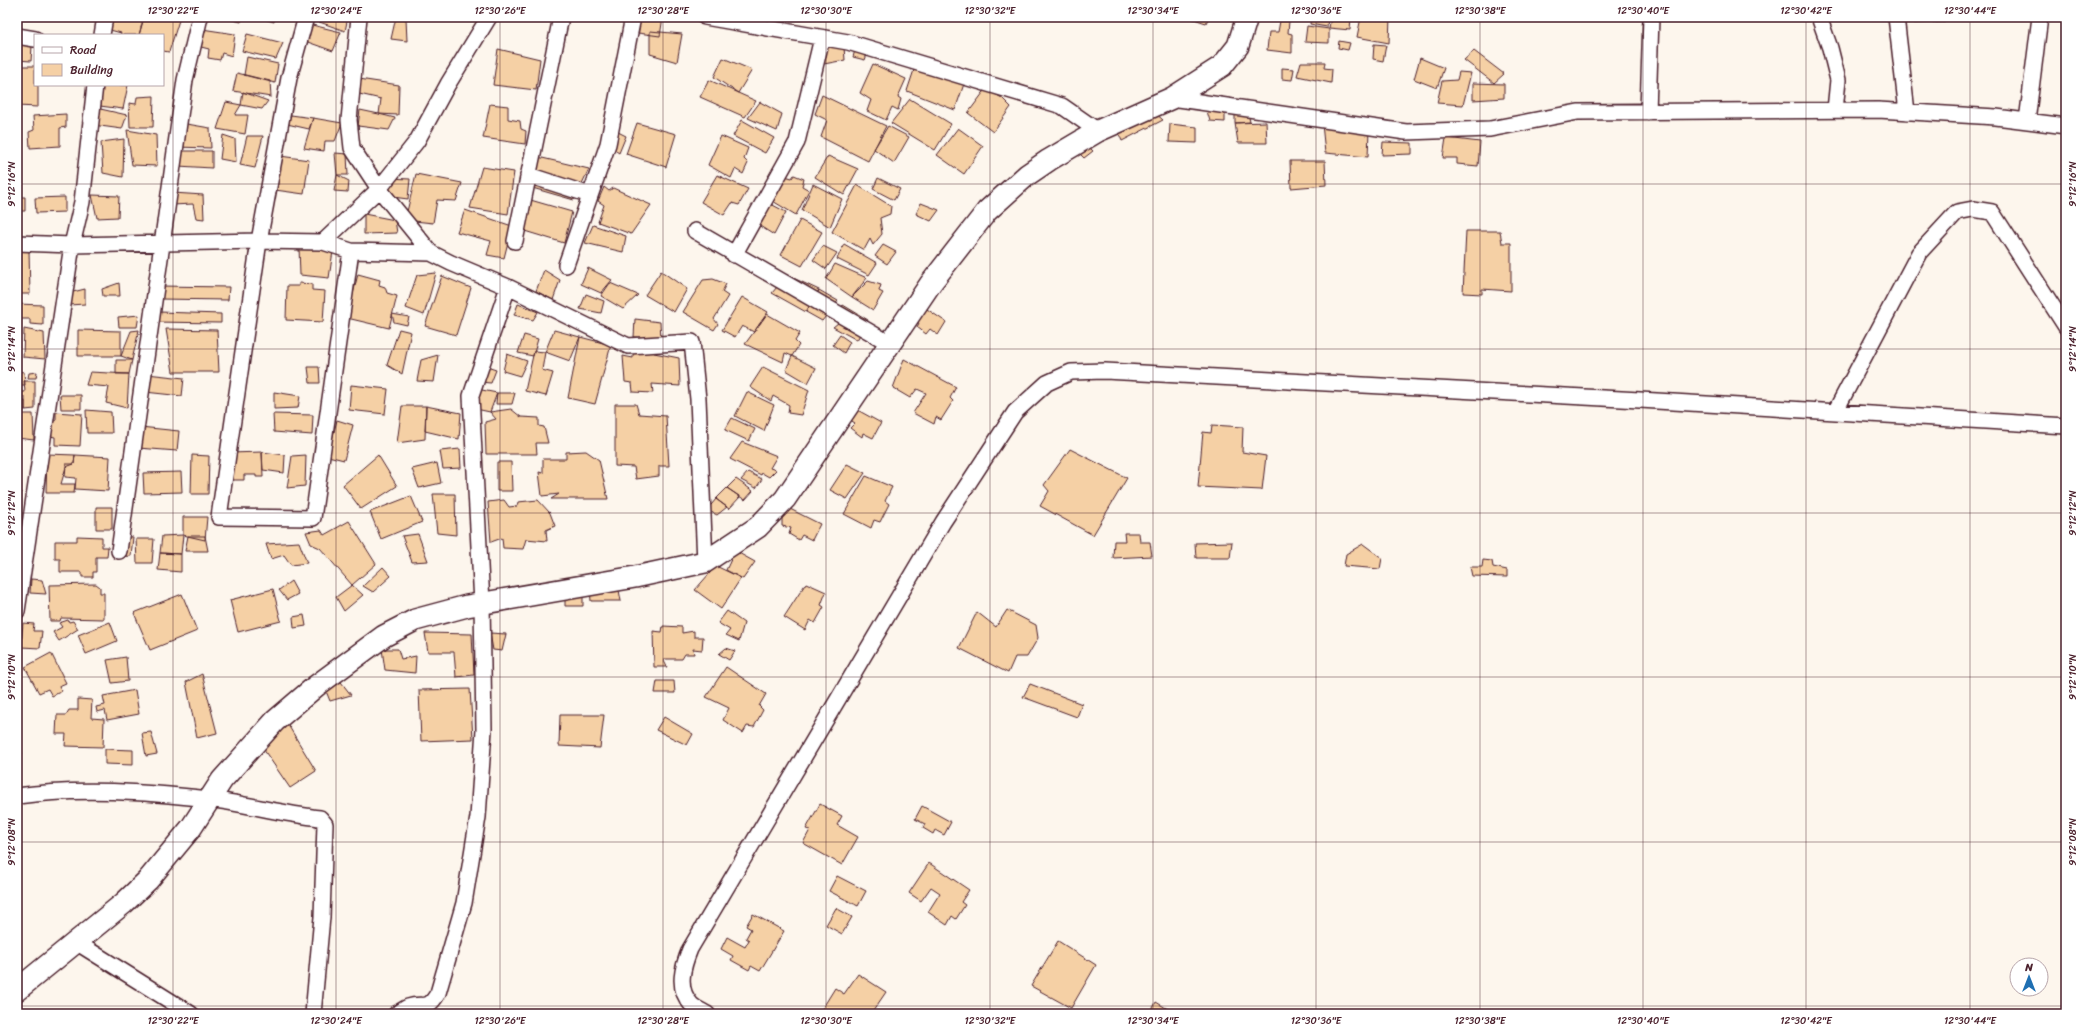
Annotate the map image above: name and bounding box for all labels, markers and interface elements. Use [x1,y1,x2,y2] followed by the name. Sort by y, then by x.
[147,2,200,20] text: 12°30'22"E
[310,2,363,20] text: 12°30'24"E
[474,2,527,20] text: 12°30'26"E
[637,2,690,20] text: 12°30'28"E
[800,2,853,20] text: 12°30'30"E
[965,2,1017,20] text: 12°30'32"E
[1127,2,1180,20] text: 12°30'34"E
[1291,2,1343,20] text: 12°30'36"E
[1454,2,1507,20] text: 12°30'38"E
[1617,2,1671,20] text: 12°30'40"E
[1780,2,1833,20] text: 12°30'42"E
[1944,2,1997,20] text: 12°30'44"E
[34,34,164,86] legend
[70,39,97,61] text: Road
[70,59,113,81] text: Building
[3,161,21,207] text: 9°12'16"N
[2064,161,2082,207] text: 9°12'16"N
[3,326,21,372] text: 9°12'14"N
[2064,326,2082,372] text: 9°12'14"N
[3,490,21,536] text: 9°12'12"N
[2064,490,2082,536] text: 9°12'12"N
[3,654,21,700] text: 9°12'10"N
[2064,654,2082,700] text: 9°12'10"N
[3,818,21,866] text: 9°12'08"N
[2064,818,2082,866] text: 9°12'08"N
[2009,957,2049,997] north arrow
[2024,958,2033,977] text: N
[147,1012,200,1030] text: 12°30'22"E
[310,1012,363,1030] text: 12°30'24"E
[474,1012,527,1030] text: 12°30'26"E
[637,1012,690,1030] text: 12°30'28"E
[800,1012,853,1030] text: 12°30'30"E
[965,1012,1017,1030] text: 12°30'32"E
[1127,1012,1180,1030] text: 12°30'34"E
[1291,1012,1343,1030] text: 12°30'36"E
[1454,1012,1507,1030] text: 12°30'38"E
[1617,1012,1671,1030] text: 12°30'40"E
[1780,1012,1833,1030] text: 12°30'42"E
[1944,1012,1997,1030] text: 12°30'44"E

